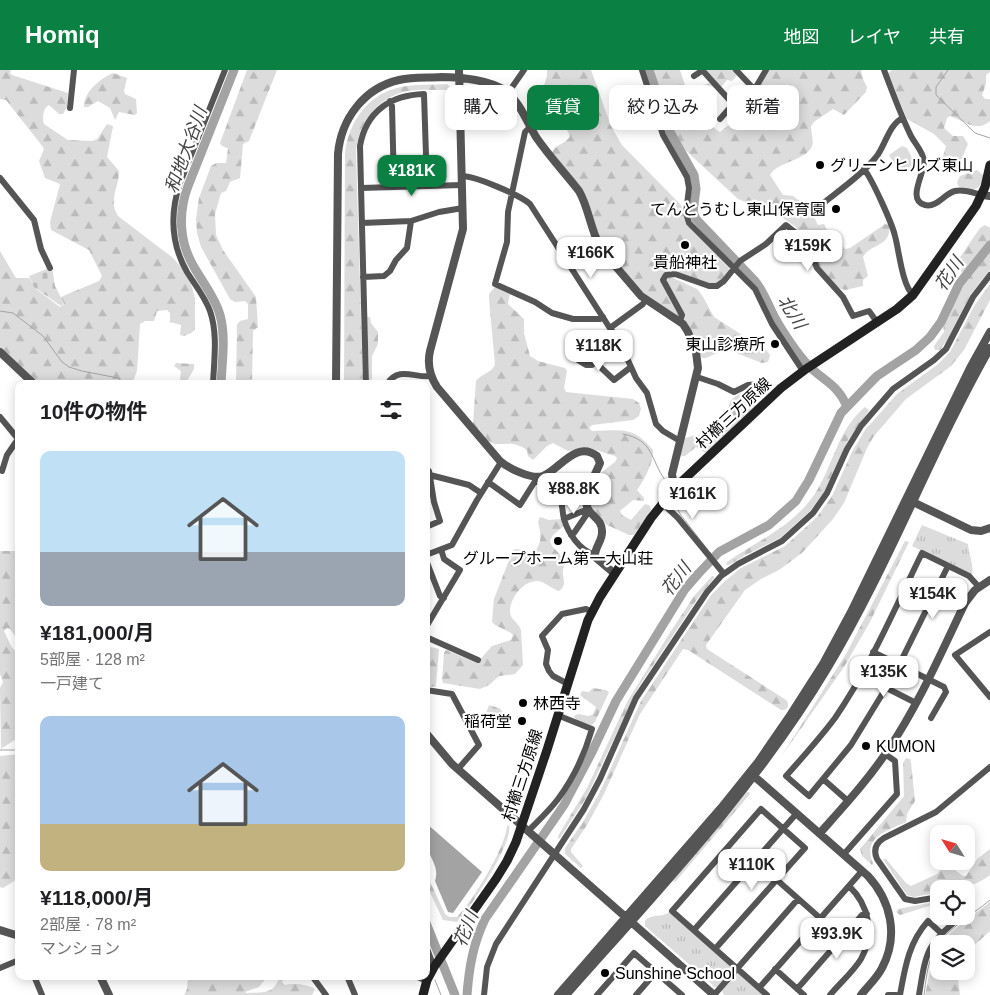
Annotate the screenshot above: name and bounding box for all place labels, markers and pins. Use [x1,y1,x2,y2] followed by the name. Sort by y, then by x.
[377,154,447,197] pin: ¥181K
[830,157,973,174] place label: グリーンヒルズ東山
[814,159,826,171] marker: グリーンヒルズ東山
[650,201,826,218] place label: てんとうむし東山保育園
[830,203,842,215] marker: てんとうむし東山保育園
[773,230,843,272] pin: ¥159K
[556,236,626,279] pin: ¥166K
[679,239,691,251] marker: 貴船神社
[653,254,717,271] place label: 貴船神社
[564,330,634,372] pin: ¥118K
[685,336,765,353] place label: 東山診療所
[769,338,781,350] marker: 東山診療所
[533,472,615,515] pin: ¥88.8K
[658,478,728,520] pin: ¥161K
[552,535,564,547] marker: グループホーム第一大山荘
[463,550,653,567] place label: グループホーム第一大山荘
[898,578,968,620] pin: ¥154K
[849,656,919,698] pin: ¥135K
[533,695,581,712] place label: 林西寺
[517,697,529,709] marker: 林西寺
[464,713,512,730] place label: 稲荷堂
[516,715,528,727] marker: 稲荷堂
[876,738,936,755] place label: KUMON
[860,740,872,752] marker: KUMON
[717,848,787,891] pin: ¥110K
[796,918,878,960] pin: ¥93.9K
[615,965,735,982] place label: Sunshine School
[599,967,611,979] marker: Sunshine School

